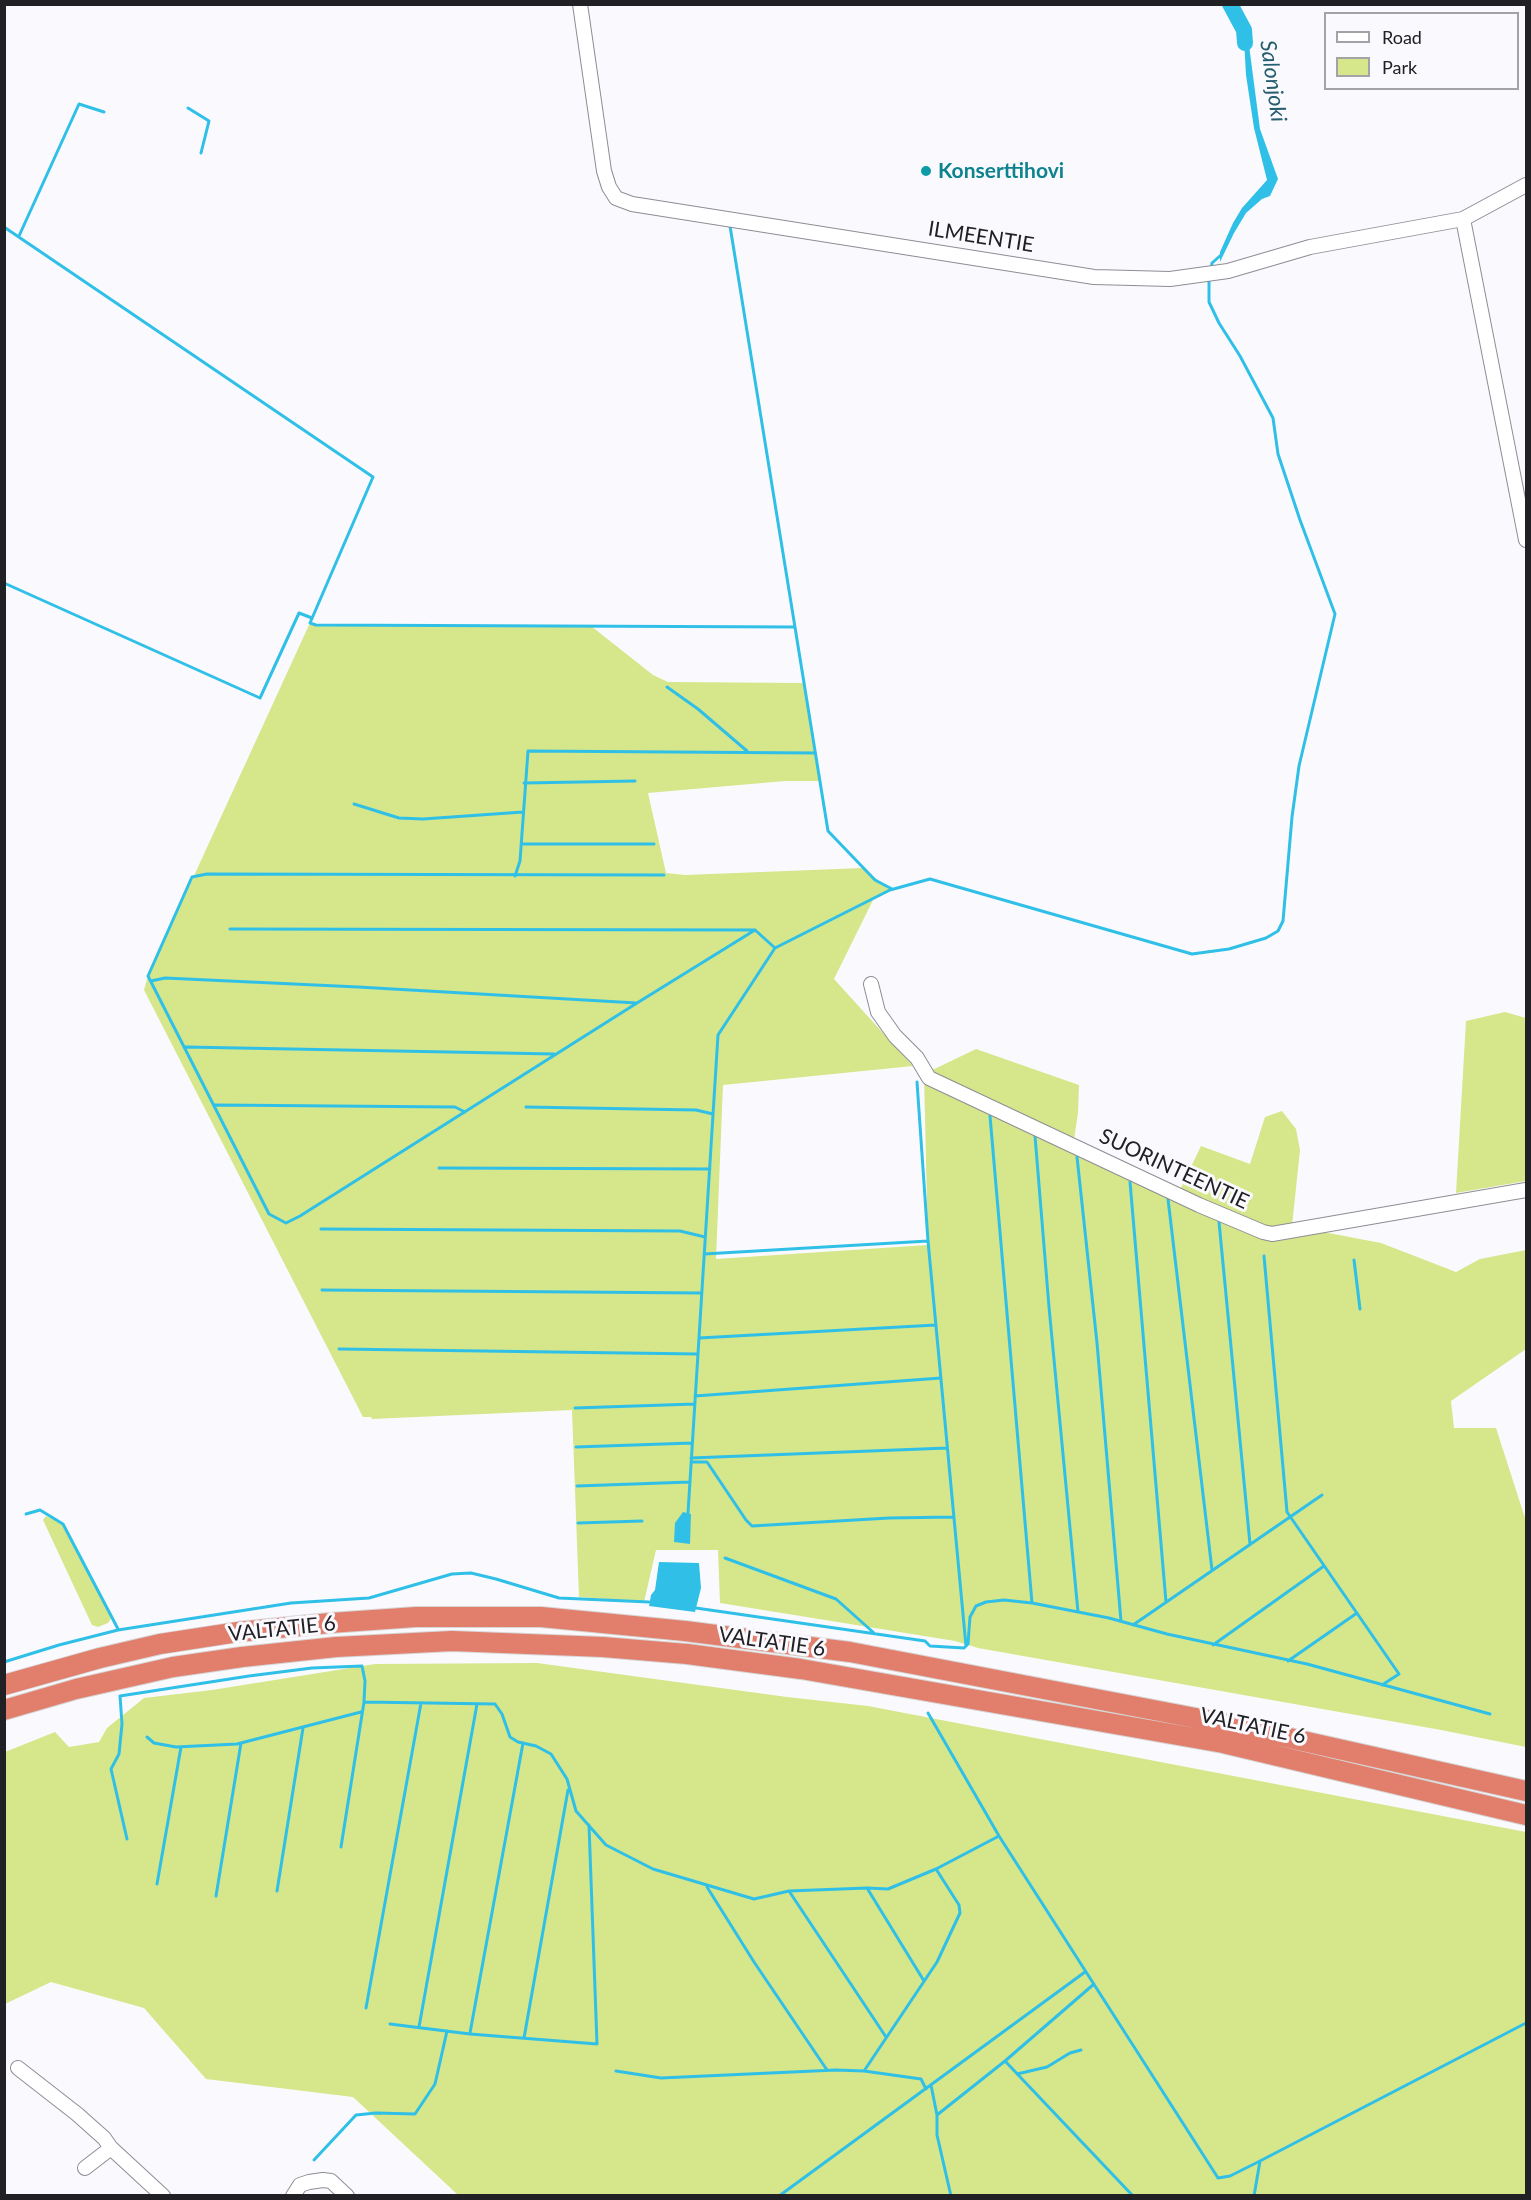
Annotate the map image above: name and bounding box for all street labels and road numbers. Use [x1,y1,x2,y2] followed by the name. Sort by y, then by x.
[926,216,1036,258] street label: ILMEENTIE
[1095,1123,1253,1215] street label: SUORINTEENTIE
[227,1611,337,1647] street label: VALTATIE 6
[717,1622,827,1662] street label: VALTATIE 6
[1198,1702,1308,1750] street label: VALTATIE 6

